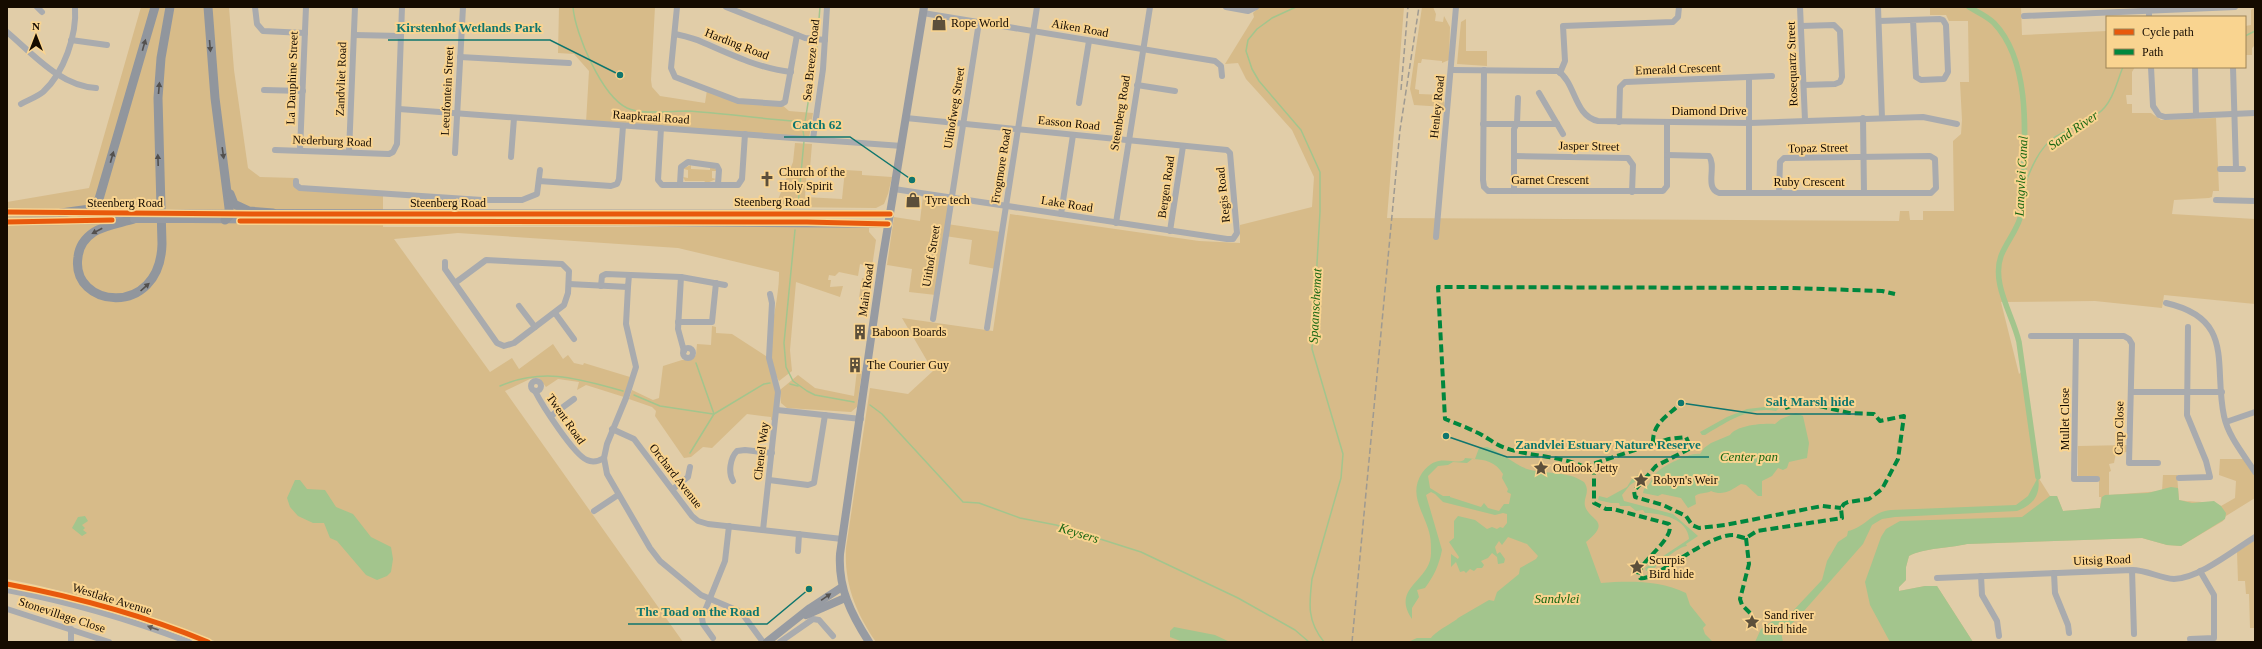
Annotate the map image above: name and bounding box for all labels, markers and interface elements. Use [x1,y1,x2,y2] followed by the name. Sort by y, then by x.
[930,14,948,32] shop icon: Rope World
[388,15,550,40] callout: Kirstenhof Wetlands Park
[16,16,56,56] north arrow
[951,16,1009,30] place label: Rope World
[1050,16,1110,40] street label: Aiken Road
[2106,16,2246,68] legend
[800,19,822,101] street label: Sea Breeze Road
[32,20,40,32] text: N
[396,20,543,35] text: Kirstenhof Wetlands Park
[1783,21,1800,107] street label: Rosequartz Street
[703,25,771,63] street label: Harding Road
[2142,25,2194,39] text: Cycle path
[283,30,301,125] street label: La Dauphine Street
[141,39,147,51] one-way arrow
[206,40,213,52] one-way arrow
[333,42,349,116] street label: Zandvliet Road
[2142,45,2163,59] text: Path
[438,46,456,136] street label: Leeufontein Street
[1635,60,1722,77] street label: Emerald Crescent
[941,66,967,150] street label: Uithofweg Street
[1107,74,1133,152] street label: Steenberg Road
[1427,75,1447,139] street label: Henley Road
[155,82,162,94] one-way arrow
[1672,104,1746,118] street label: Diamond Drive
[612,107,690,127] street label: Raapkraal Road
[2045,107,2102,153] water label: Sand River
[784,112,850,137] callout: Catch 62
[1037,113,1101,133] street label: Easson Road
[792,117,842,132] text: Catch 62
[988,128,1014,204] street label: Frogmore Road
[292,133,372,149] street label: Nederburg Road
[2011,135,2031,218] water label: Langvlei Canal
[1558,138,1620,154] street label: Jasper Street
[1788,140,1849,156] street label: Topaz Street
[219,147,226,159] one-way arrow
[109,151,115,163] one-way arrow
[155,153,161,166] one-way arrow
[1155,155,1177,219] street label: Bergen Road
[779,165,845,193] place label: Church of the Holy Spirit
[1213,167,1233,223] street label: Regis Road
[758,170,776,188] church icon: Church of the Holy Spirit
[1511,173,1589,187] street label: Garnet Crescent
[1774,175,1845,189] street label: Ruby Crescent
[904,191,922,209] shop icon: Tyre tech
[925,193,970,207] place label: Tyre tech
[1040,193,1094,215] street label: Lake Road
[734,195,810,209] street label: Steenberg Road
[87,196,163,210] street label: Steenberg Road
[410,196,486,210] street label: Steenberg Road
[919,223,943,288] street label: Uithof Street
[91,228,103,234] one-way arrow
[855,262,877,318] street label: Main Road
[1306,268,1324,344] water label: Spaanschemat
[141,283,150,292] one-way arrow
[851,323,869,341] building icon: Baboon Boards
[872,325,947,339] place label: Baboon Boards
[846,356,864,374] building icon: The Courier Guy
[867,358,949,372] place label: The Courier Guy
[2058,388,2072,450] street label: Mullet Close
[1757,389,1862,414] callout: Salt Marsh hide
[544,391,588,447] street label: Twent Road
[1766,394,1855,409] text: Salt Marsh hide
[2112,401,2126,455] street label: Carp Close
[750,421,772,481] street label: Chenel Way
[1507,432,1709,457] callout: Zandvlei Estuary Nature Reserve
[1515,437,1701,452] text: Zandvlei Estuary Nature Reserve
[646,441,706,511] street label: Orchard Avenue
[1720,449,1778,464] water label: Center pan
[1532,459,1550,477] place icon: Outlook Jetty
[1553,461,1618,475] place label: Outlook Jetty
[1632,471,1650,489] place icon: Robyn's Weir
[1653,473,1718,487] place label: Robyn's Weir
[1056,520,1101,546] water label: Keysers
[2073,552,2131,568] street label: Uitsig Road
[1649,553,1694,581] place label: Scurpis Bird hide
[1628,558,1646,576] place icon: Scurpis Bird hide
[71,580,153,618] street label: Westlake Avenue
[1535,591,1580,606] water label: Sandvlei
[820,593,831,601] one-way arrow
[17,594,107,636] street label: Stonevillage Close
[628,599,767,624] callout: The Toad on the Road
[637,604,760,619] text: The Toad on the Road
[1764,608,1814,636] place label: Sand river bird hide
[1743,613,1761,631] place icon: Sand river bird hide
[146,625,158,631] one-way arrow

